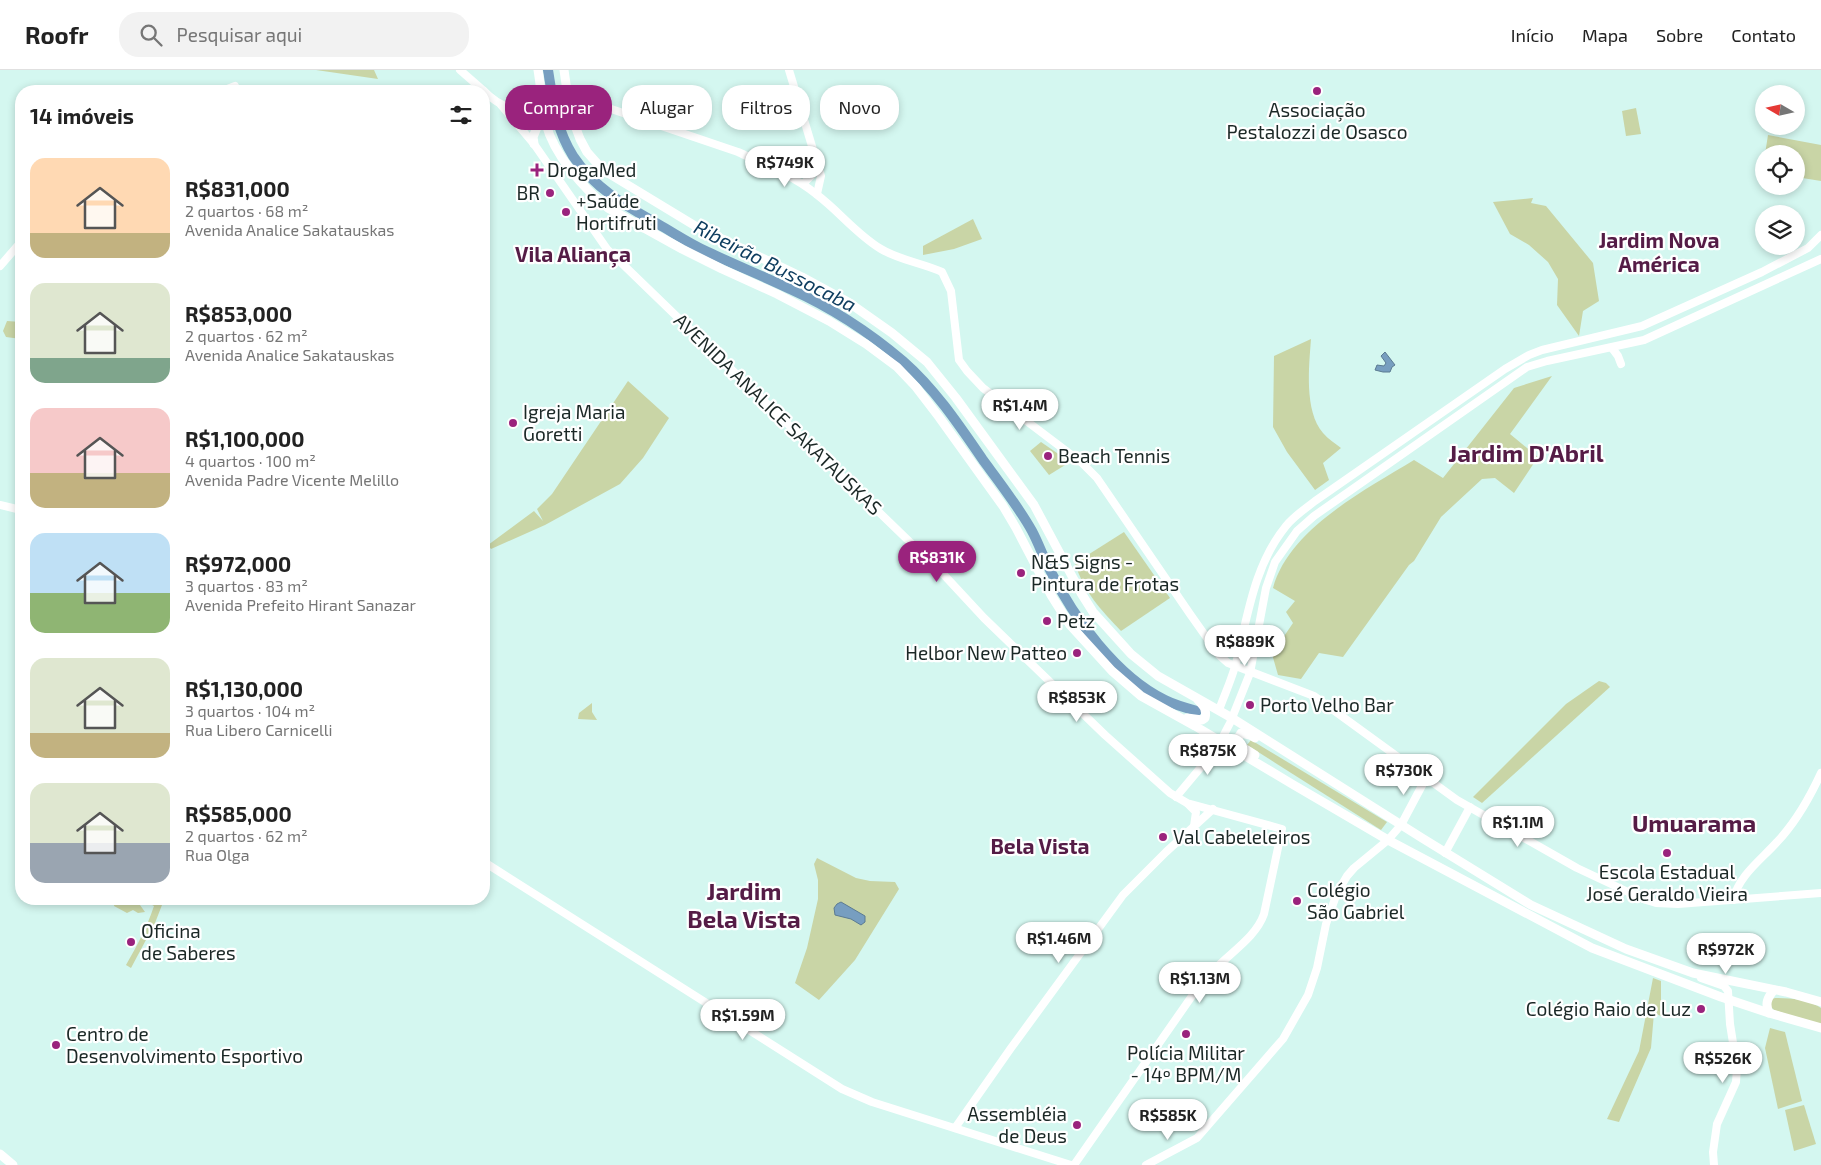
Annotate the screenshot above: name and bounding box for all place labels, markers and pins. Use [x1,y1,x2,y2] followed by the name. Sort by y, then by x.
[1311,85,1323,97] marker: Associação Pestalozzi de Osasco
[1226,98,1408,143] place label: Associação Pestalozzi de Osasco
[744,146,826,188] pin: R$749K
[547,158,636,181] place label: DrogaMed
[531,164,543,176] marker: DrogaMed
[516,181,540,204] place label: BR
[544,187,556,199] marker: BR
[576,189,657,234] place label: +Saúde Hortifruti
[560,206,572,218] marker: +Saúde Hortifruti
[979,388,1061,431] pin: R$1.4M
[523,400,625,445] place label: Igreja Maria Goretti
[507,417,519,429] marker: Igreja Maria Goretti
[1058,444,1170,467] place label: Beach Tennis
[1042,450,1054,462] marker: Beach Tennis
[896,540,978,583] pin: R$831K
[1031,550,1179,595] place label: N&S Signs - Pintura de Frotas
[1015,567,1027,579] marker: N&S Signs - Pintura de Frotas
[1057,609,1095,632] place label: Petz
[1041,615,1053,627] marker: Petz
[1204,624,1286,667] pin: R$889K
[905,641,1067,664] place label: Helbor New Patteo
[1071,647,1083,659] marker: Helbor New Patteo
[1036,680,1118,723] pin: R$853K
[1260,693,1394,716] place label: Porto Velho Bar
[1244,699,1256,711] marker: Porto Velho Bar
[1167,734,1249,776] pin: R$875K
[1363,754,1445,796] pin: R$730K
[1477,806,1559,848] pin: R$1.1M
[1173,825,1310,848] place label: Val Cabeleleiros
[1157,831,1169,843] marker: Val Cabeleleiros
[1661,847,1673,859] marker: Escola Estadual José Geraldo Vieira
[1586,860,1748,905] place label: Escola Estadual José Geraldo Vieira
[1307,878,1405,923] place label: Colégio São Gabriel
[1291,895,1303,907] marker: Colégio São Gabriel
[141,919,236,964] place label: Oficina de Saberes
[1013,922,1105,964] pin: R$1.46M
[1685,932,1767,975] pin: R$972K
[125,936,137,948] marker: Oficina de Saberes
[1154,962,1246,1004] pin: R$1.13M
[1526,997,1691,1020] place label: Colégio Raio de Luz
[697,998,789,1041] pin: R$1.59M
[1695,1003,1707,1015] marker: Colégio Raio de Luz
[66,1022,303,1067] place label: Centro de Desenvolvimento Esportivo
[1180,1028,1192,1040] marker: Polícia Militar - 14º BPM/M
[50,1039,62,1051] marker: Centro de Desenvolvimento Esportivo
[1127,1041,1245,1086] place label: Polícia Militar - 14º BPM/M
[1682,1042,1764,1084] pin: R$526K
[1127,1098,1209,1141] pin: R$585K
[967,1102,1067,1147] place label: Assembléia de Deus
[1071,1119,1083,1131] marker: Assembléia de Deus

